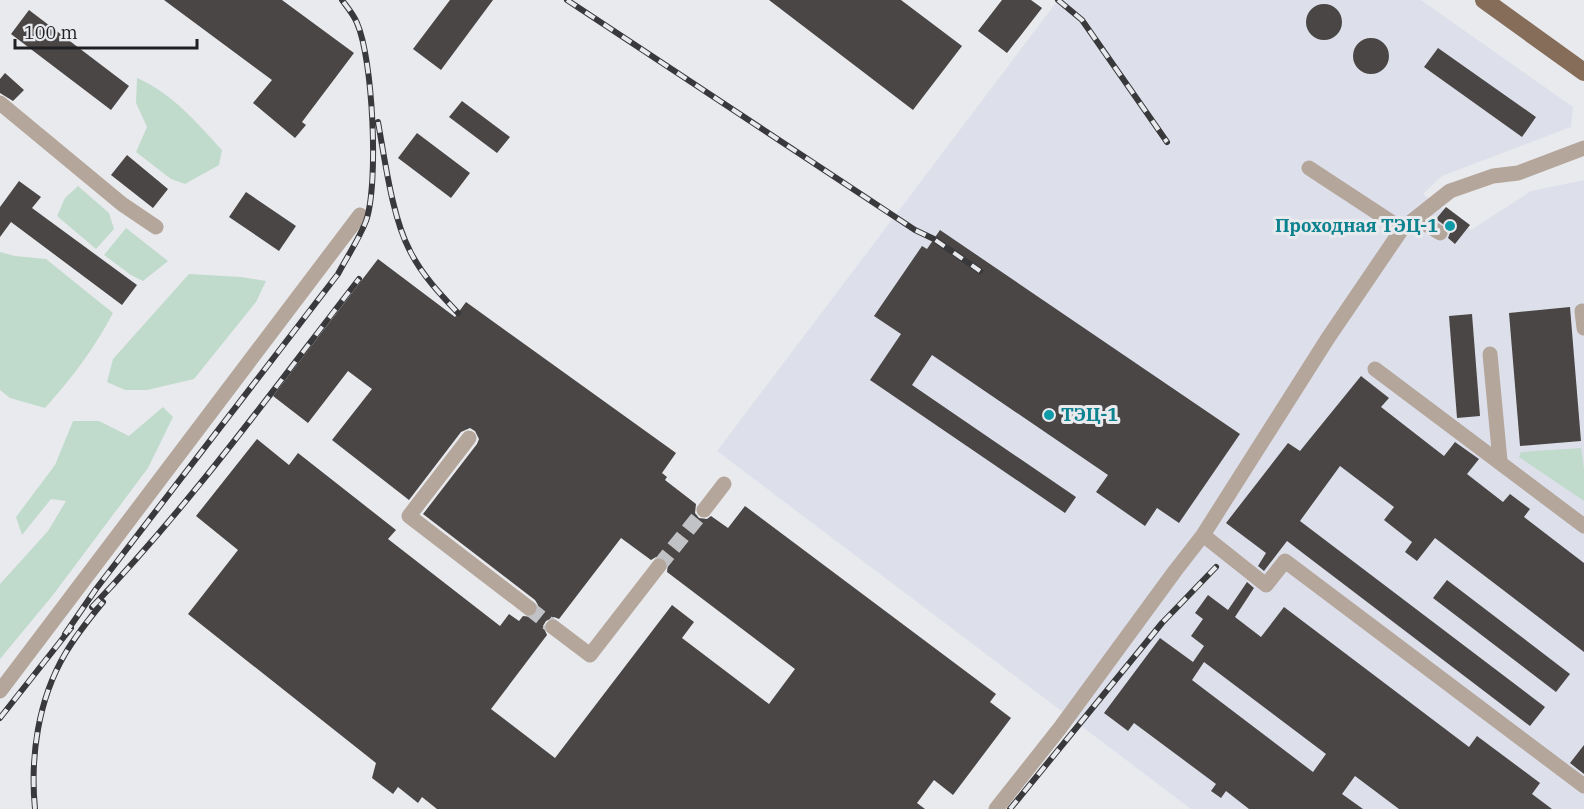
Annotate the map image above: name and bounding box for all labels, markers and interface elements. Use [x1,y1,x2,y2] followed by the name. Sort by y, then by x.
[15,12,196,50] scale bar
[24,21,78,44] text: 100 m
[1275,214,1438,237] place label: Проходная ТЭЦ-1
[1443,219,1457,233] marker: Проходная ТЭЦ-1
[1061,403,1118,426] place label: ТЭЦ-1
[1042,408,1056,422] marker: ТЭЦ-1

